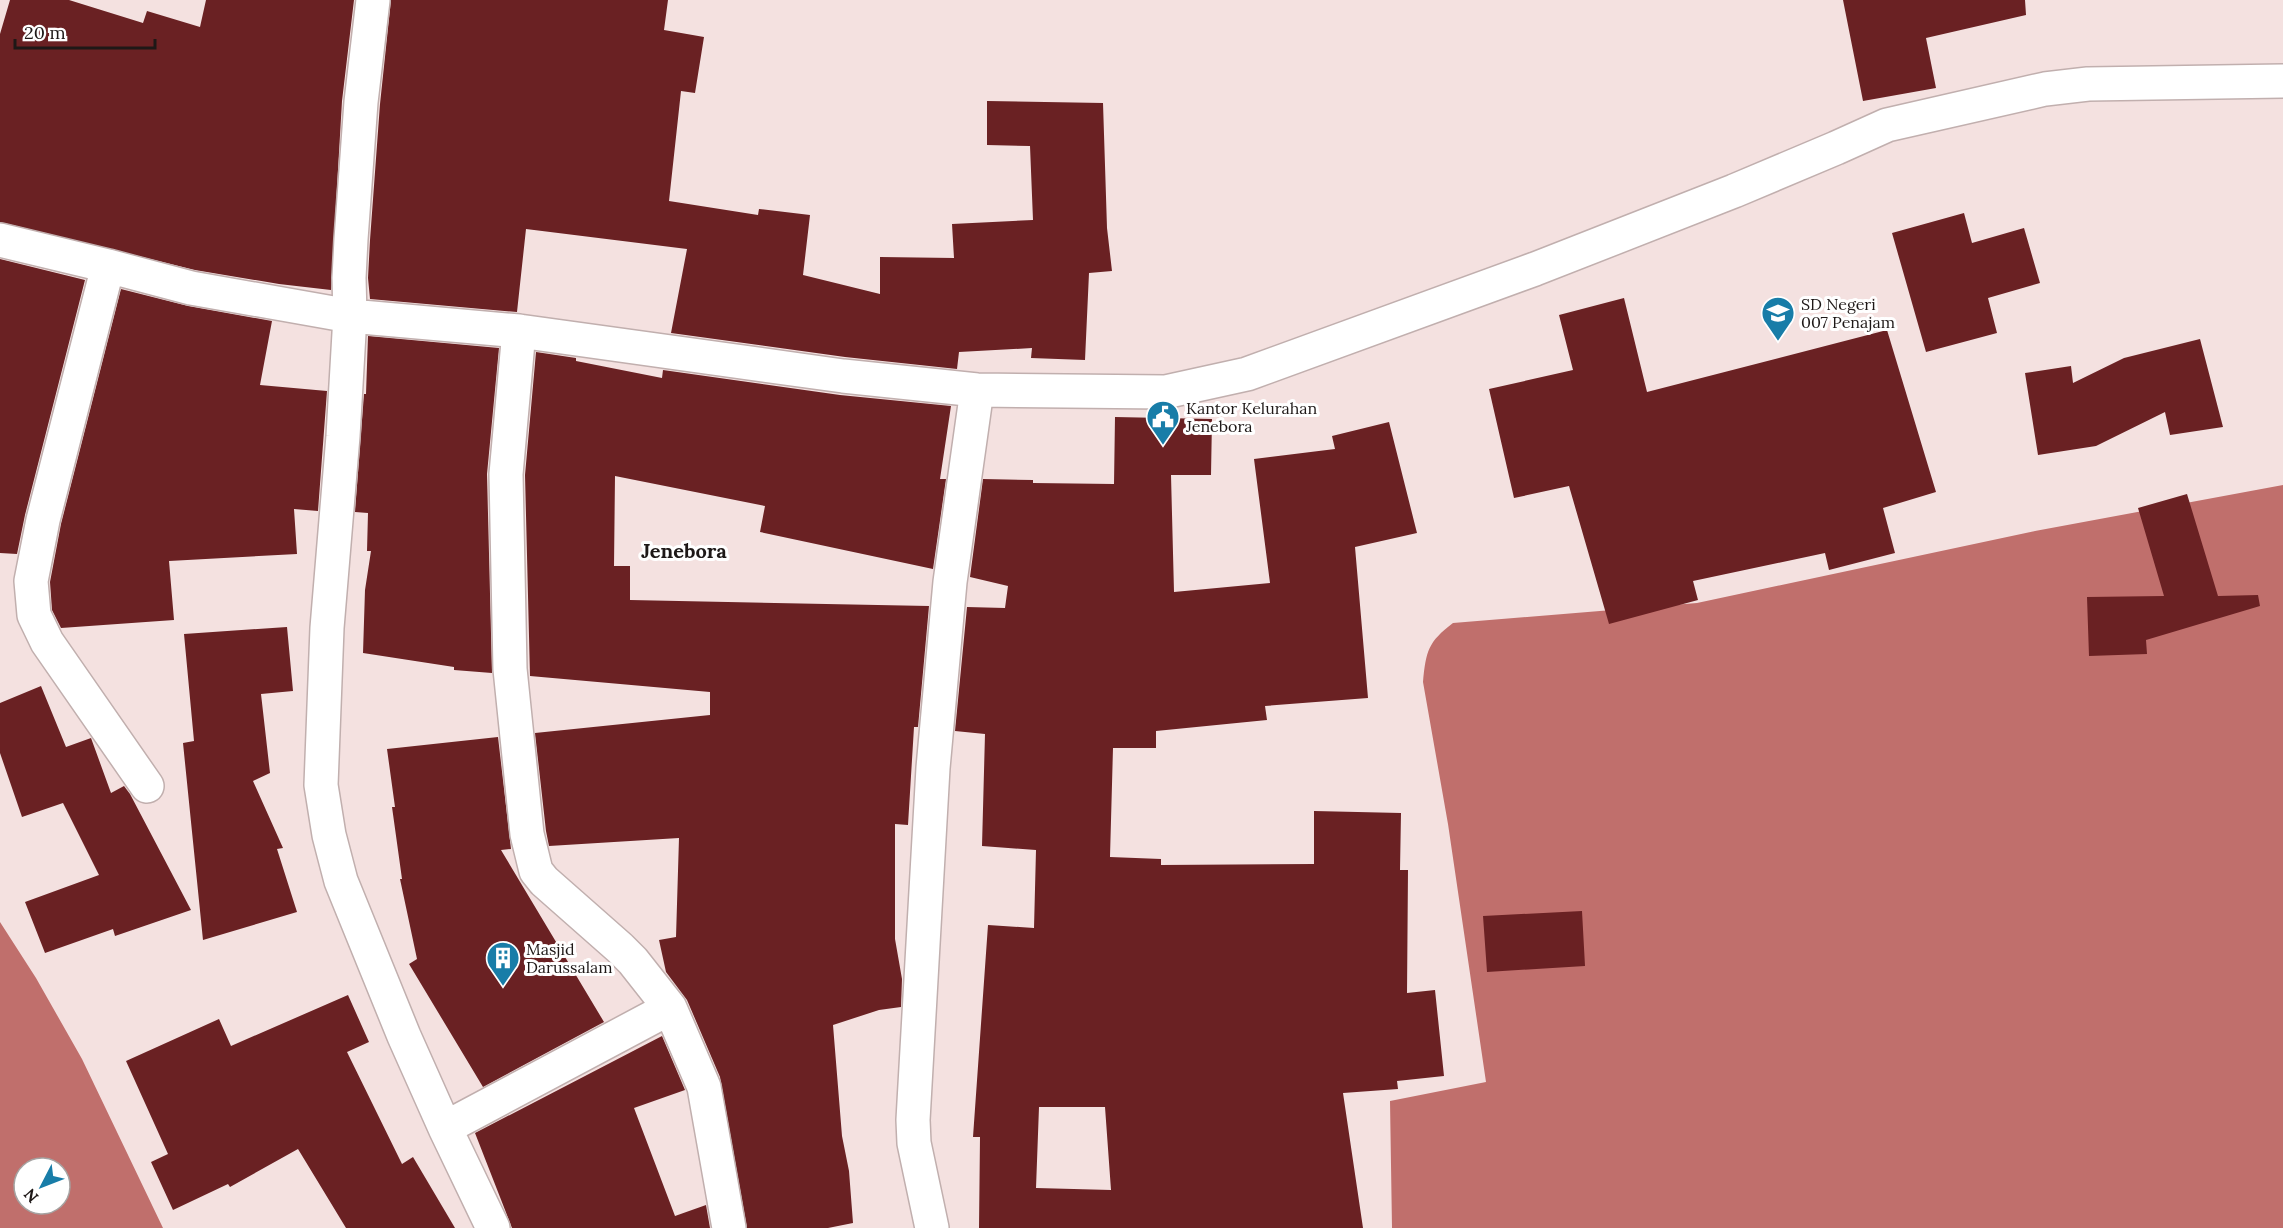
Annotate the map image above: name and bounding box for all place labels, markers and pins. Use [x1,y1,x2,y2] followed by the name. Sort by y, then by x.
[1801,294,1895,332] place label: SD Negeri 007 Penajam
[1760,295,1796,342] school or university icon: SD Negeri 007 Penajam
[1185,398,1318,436] place label: Kantor Kelurahan Jenebora
[1145,399,1181,446] public building icon: Kantor Kelurahan Jenebora
[526,939,613,977] place label: Masjid Darussalam
[485,940,521,987] building icon: Masjid Darussalam

